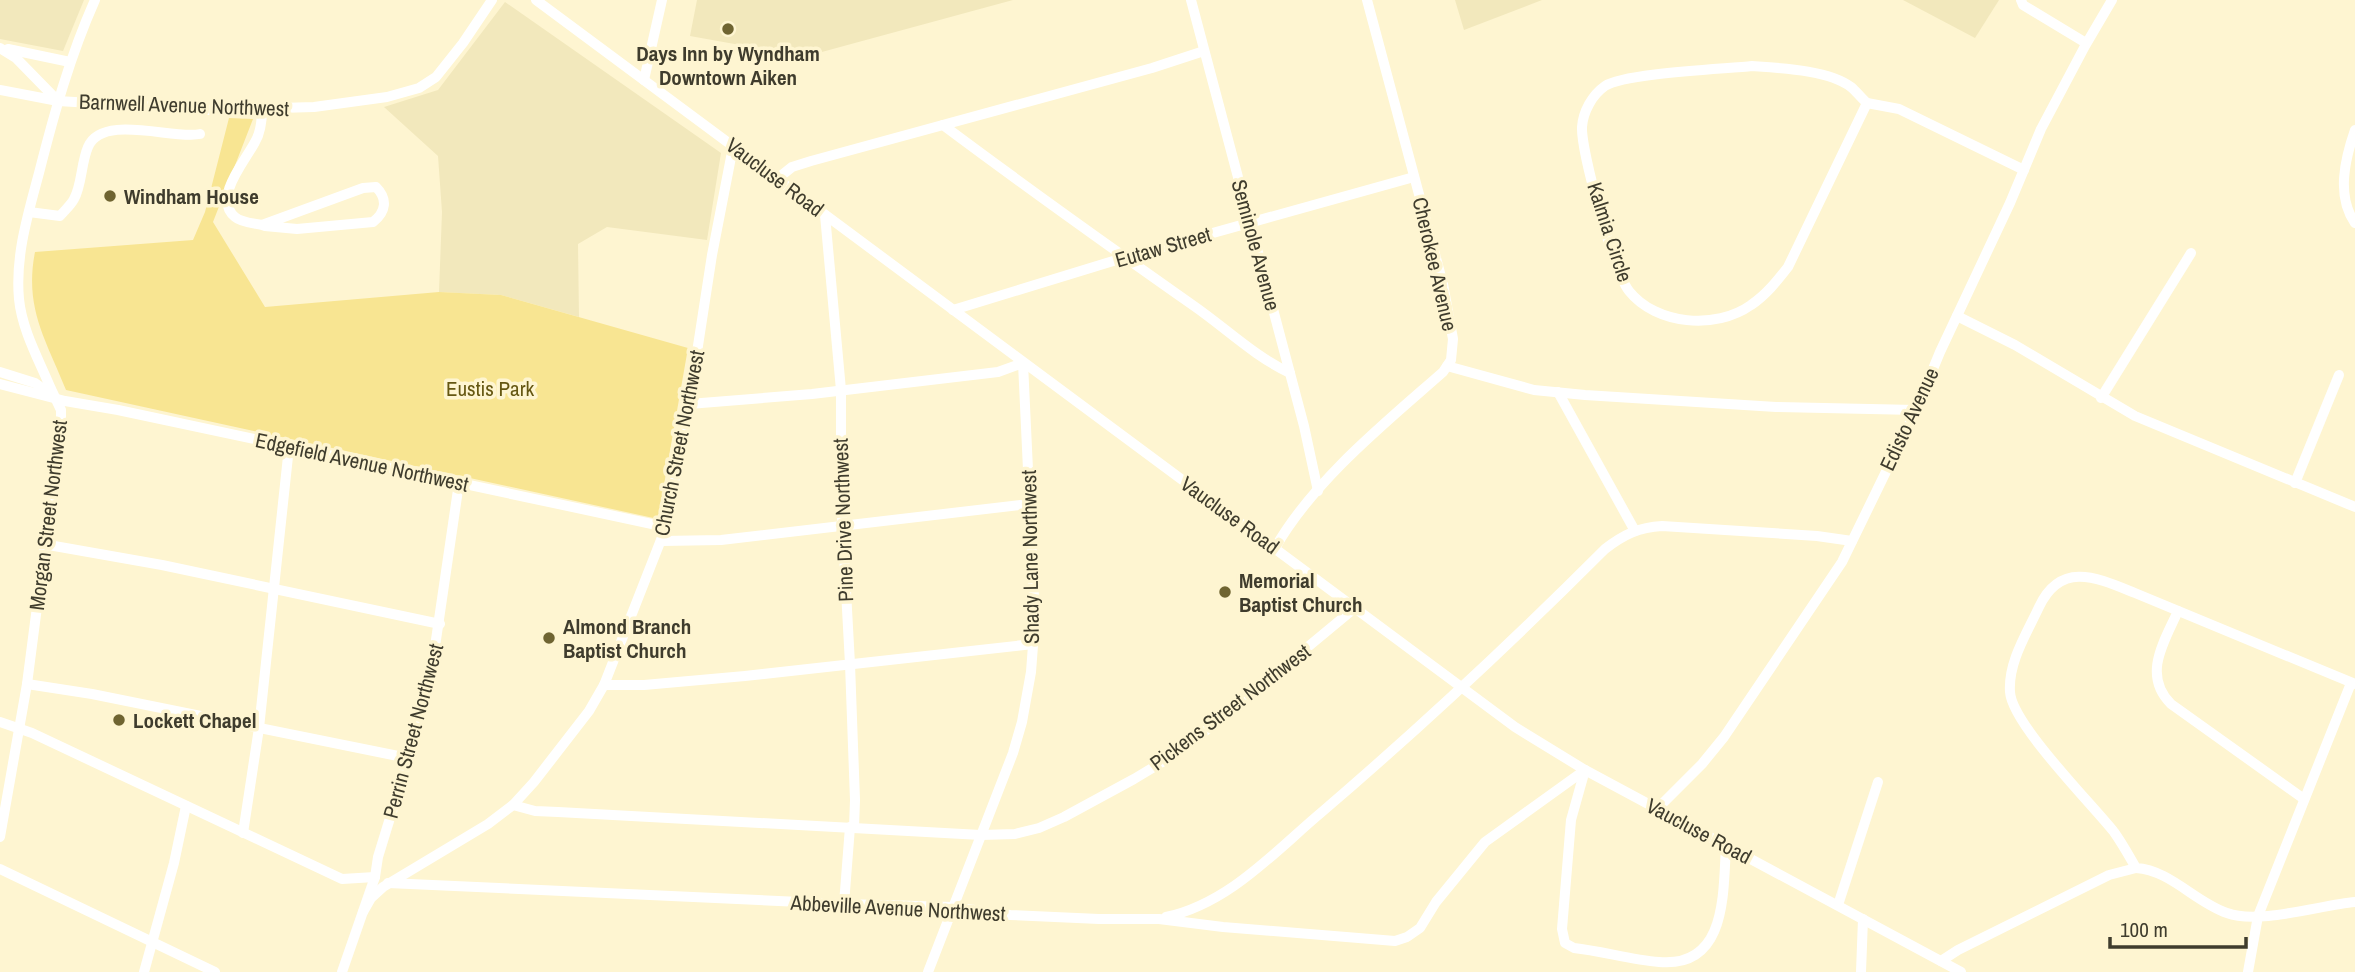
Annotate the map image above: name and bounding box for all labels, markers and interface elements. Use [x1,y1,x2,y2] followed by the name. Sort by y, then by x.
[720,21,736,37] marker: Days Inn by Wyndham Downtown Aiken
[636,39,820,92] place label: Days Inn by Wyndham Downtown Aiken
[78,87,290,123] street label: Barnwell Avenue Northwest
[720,131,830,223] street label: Vaucluse Road
[1225,176,1287,314] street label: Seminole Avenue
[1580,178,1640,286] street label: Kalmia Circle
[124,182,259,211] place label: Windham House
[102,188,118,204] marker: Windham House
[1406,194,1464,334] street label: Cherokee Avenue
[1112,219,1215,275] street label: Eutaw Street
[647,347,711,538] street label: Church Street Northwest
[1872,363,1946,475] street label: Edisto Avenue
[446,374,534,403] park label: Eustis Park
[22,418,74,612] street label: Morgan Street Northwest
[253,425,471,499] street label: Edgefield Avenue Northwest
[826,438,860,602] street label: Pine Drive Northwest
[1014,469,1046,644] street label: Shady Lane Northwest
[1175,469,1285,561] street label: Vaucluse Road
[1239,566,1362,619] place label: Memorial Baptist Church
[1217,584,1233,600] marker: Memorial Baptist Church
[563,612,691,665] place label: Almond Branch Baptist Church
[541,630,557,646] marker: Almond Branch Baptist Church
[1144,637,1316,777] street label: Pickens Street Northwest
[376,640,450,822] street label: Perrin Street Northwest
[133,706,256,735] place label: Lockett Chapel
[111,712,127,728] marker: Lockett Chapel
[1641,791,1757,871] street label: Vaucluse Road
[789,888,1006,928] street label: Abbeville Avenue Northwest
[2110,906,2246,950] scale bar
[2120,915,2168,944] text: 100 m

